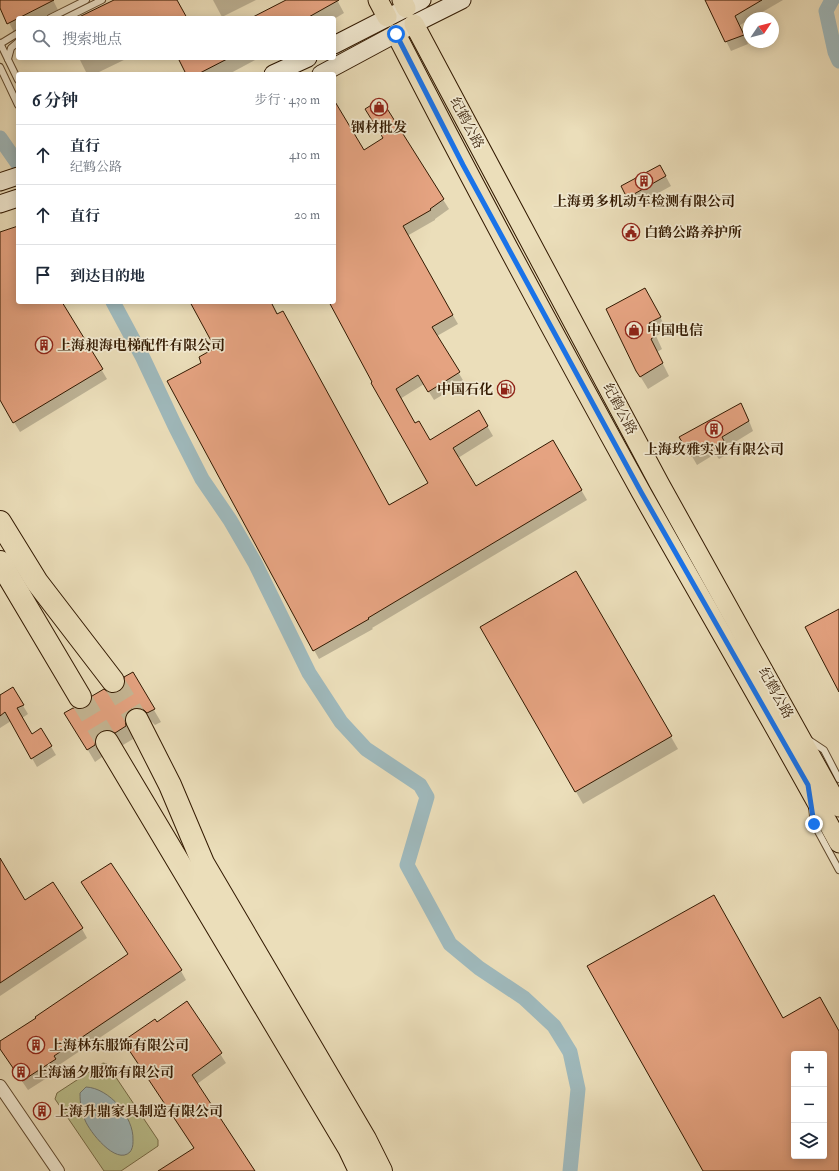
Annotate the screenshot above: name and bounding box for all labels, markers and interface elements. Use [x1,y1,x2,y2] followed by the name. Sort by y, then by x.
[743,12,779,48] north arrow
[16,16,336,60] search box
[387,25,405,43] route start
[30,27,52,49] icon: search
[62,30,122,49] text: 搜索地点
[32,90,78,111] text: 6 分钟
[254,92,320,108] text: 步行 · 430 m
[446,94,488,152] street label: 纪鹤公路
[369,97,389,117] shop icon: 钢材批发
[351,119,407,136] place label: 钢材批发
[70,137,100,156] text: 直行
[32,144,54,166] icon: ahead
[289,147,320,163] text: 410 m
[70,159,122,175] text: 纪鹤公路
[634,171,654,191] building icon: 上海勇多机动车检测有限公司
[553,193,735,210] place label: 上海勇多机动车检测有限公司
[32,204,54,226] icon: ahead
[70,207,100,226] text: 直行
[294,207,320,223] text: 20 m
[621,222,641,242] public building icon: 白鹤公路养护所
[644,224,742,241] place label: 白鹤公路养护所
[32,264,54,286] icon: arrive
[70,267,145,286] text: 到达目的地
[624,320,644,340] shop icon: 中国电信
[647,322,703,339] place label: 中国电信
[34,335,54,355] building icon: 上海昶海电梯配件有限公司
[57,337,225,354] place label: 上海昶海电梯配件有限公司
[496,379,516,399] fuel station icon: 中国石化
[599,380,641,438] street label: 纪鹤公路
[437,381,493,398] place label: 中国石化
[704,419,724,439] building icon: 上海玫雅实业有限公司
[644,441,784,458] place label: 上海玫雅实业有限公司
[755,664,797,722] street label: 纪鹤公路
[805,815,823,833] route end
[26,1035,46,1055] building icon: 上海林东服饰有限公司
[49,1037,189,1054] place label: 上海林东服饰有限公司
[791,1051,827,1159] map controls
[791,1051,827,1087] button: +
[11,1062,31,1082] building icon: 上海涵夕服饰有限公司
[34,1064,174,1081] place label: 上海涵夕服饰有限公司
[791,1087,827,1123] button: −
[32,1101,52,1121] building icon: 上海升鼎家具制造有限公司
[55,1103,223,1120] place label: 上海升鼎家具制造有限公司
[791,1123,827,1159] button: layers

